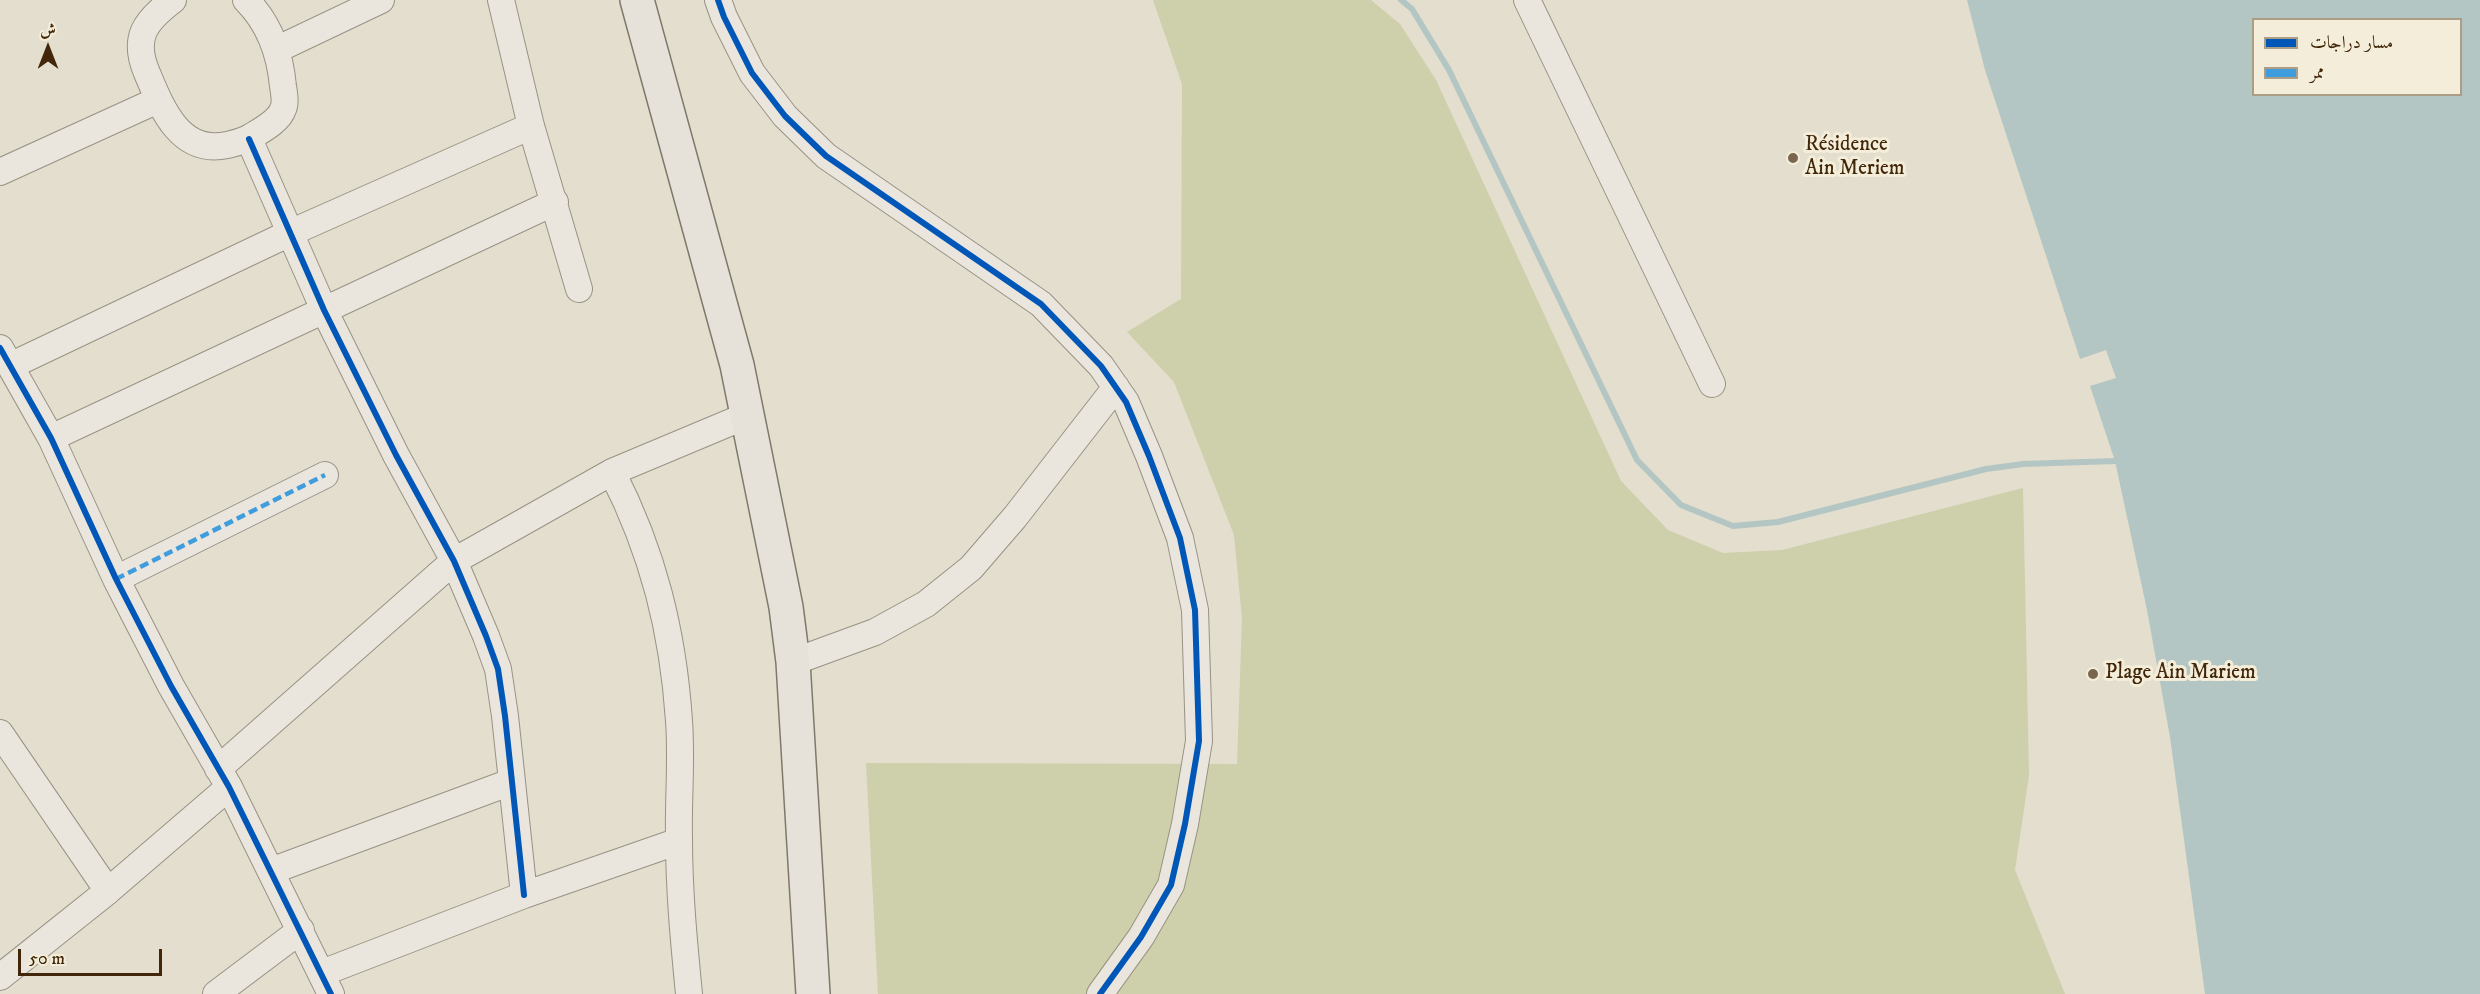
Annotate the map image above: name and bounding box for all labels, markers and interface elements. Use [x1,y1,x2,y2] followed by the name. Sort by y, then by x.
[18,18,78,78] north arrow
[2252,18,2462,96] legend
[40,20,56,40] text: ش
[2310,32,2393,54] text: مسار دراجات
[2310,62,2324,84] text: ممر
[1805,133,1905,183] place label: Résidence Ain Meriem
[1786,151,1800,165] marker: Résidence Ain Meriem
[2105,661,2256,687] place label: Plage Ain Mariem
[2086,667,2100,681] marker: Plage Ain Mariem
[21,937,165,975] scale bar
[29,948,65,970] text: 50 m

